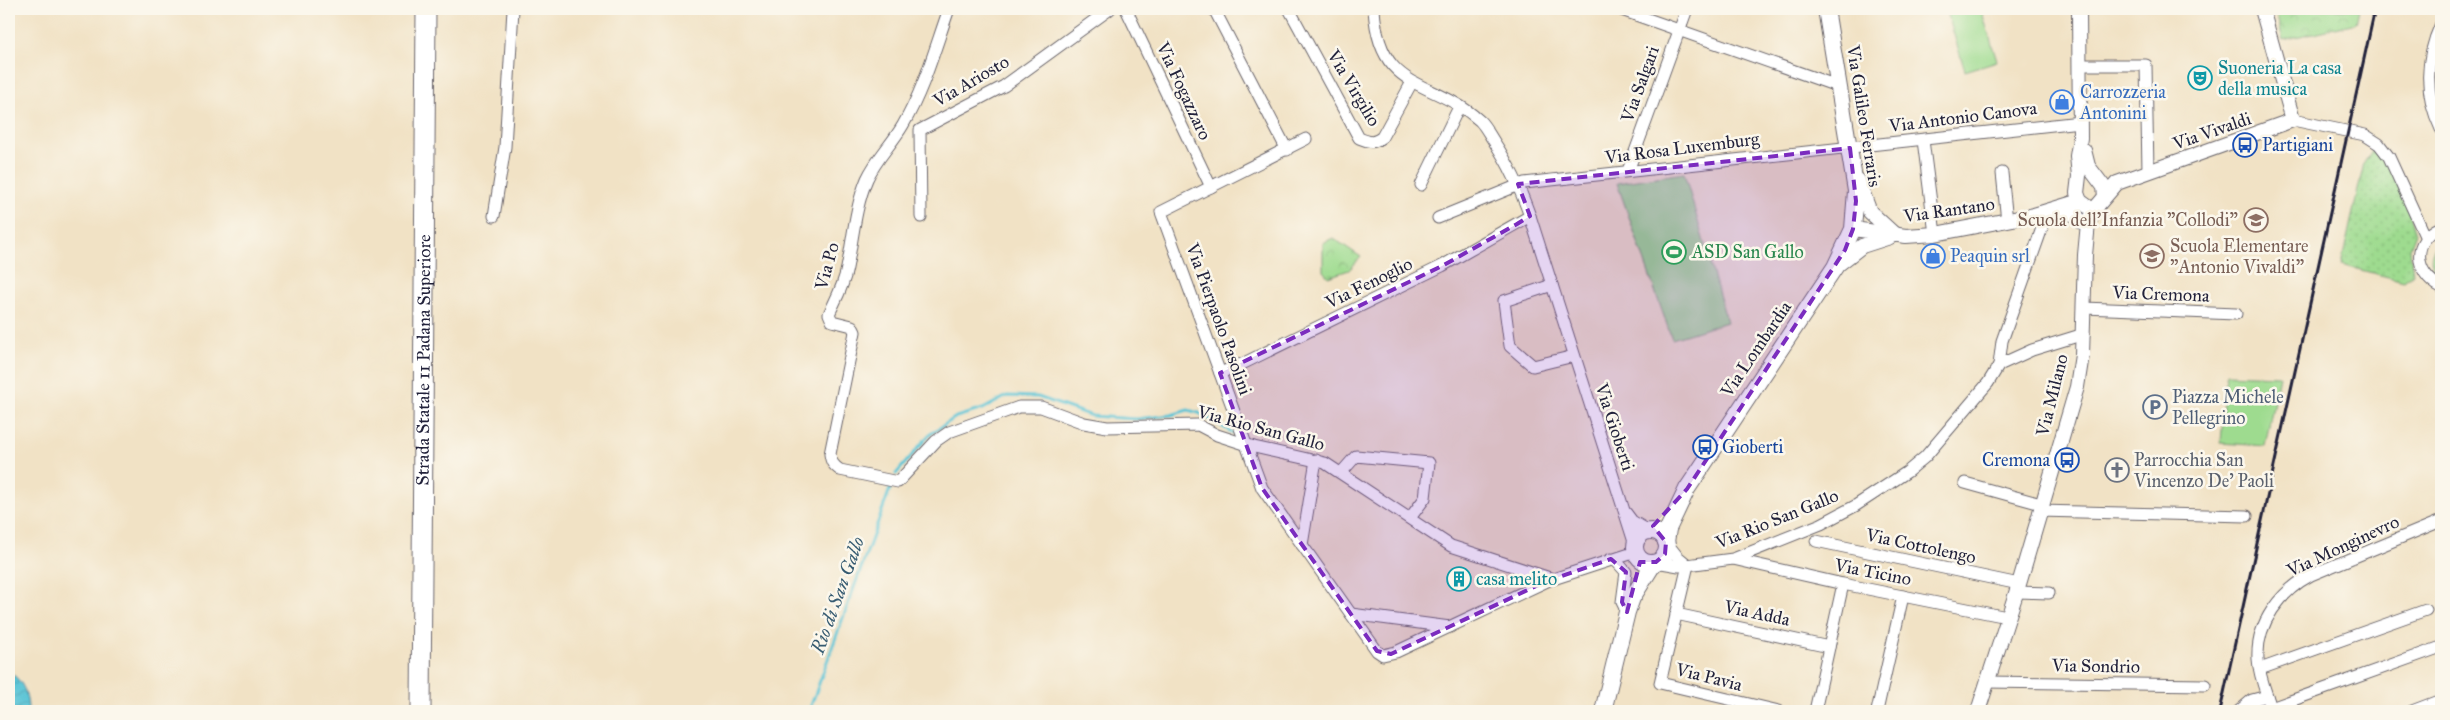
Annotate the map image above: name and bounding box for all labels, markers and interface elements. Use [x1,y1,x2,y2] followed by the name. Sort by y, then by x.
[1150,38,1216,144] street label: Via Fogazzaro
[1616,43,1665,126] street label: Via Salgari
[1842,43,1886,188] street label: Via Galileo Ferraris
[1321,45,1385,131] street label: Via Virgilio
[928,50,1013,112] street label: Via Ariosto
[2218,57,2342,100] place label: Suoneria La casa della musica
[2187,65,2213,91] theatre icon: Suoneria La casa della musica
[2079,81,2166,124] place label: Carrozzeria Antonini
[2049,89,2075,115] shop icon: Carrozzeria Antonini
[1887,97,2039,137] street label: Via Antonio Canova
[2169,107,2254,155] street label: Via Vivaldi
[1603,128,1761,169] street label: Via Rosa Luxemburg
[2232,132,2258,158] bus stop icon: Partigiani
[2262,134,2333,157] place label: Partigiani
[1901,193,1996,227] street label: Via Rantano
[2243,207,2269,233] school or university icon: Scuola dell'Infanzia "Collodi"
[2018,209,2238,231] place label: Scuola dell'Infanzia "Collodi"
[412,234,435,486] street label: Strada Statale 11 Padana Superiore
[2170,235,2309,278] place label: Scuola Elementare "Antonio Vivaldi"
[1181,239,1257,398] street label: Via Pierpaolo Pasolini
[1661,239,1687,265] sports icon: ASD San Gallo
[810,240,844,293] street label: Via Po
[1691,241,1804,263] place label: ASD San Gallo
[1920,243,1946,269] shop icon: Peaquin srl
[2139,243,2165,269] school or university icon: Scuola Elementare "Antonio Vivaldi"
[1950,245,2030,268] place label: Peaquin srl
[1321,252,1417,315] street label: Via Fenoglio
[2111,281,2210,307] street label: Via Cremona
[1715,297,1796,402] street label: Via Lombardia
[2031,352,2073,439] street label: Via Milano
[1590,380,1639,473] street label: Via Gioberti
[2172,386,2284,430] place label: Piazza Michele Pellegrino
[2142,394,2168,420] parking icon: Piazza Michele Pellegrino
[1194,400,1327,456] street label: Via Rio San Gallo
[1692,434,1718,460] bus stop icon: Gioberti
[1722,436,1784,458] place label: Gioberti
[2054,447,2080,473] bus stop icon: Cremona
[1982,449,2050,471] place label: Cremona
[2133,449,2274,492] place label: Parrocchia San Vincenzo De' Paoli
[2104,457,2130,483] church icon: Parrocchia San Vincenzo De' Paoli
[1711,484,1842,554] street label: Via Rio San Gallo
[2282,510,2403,583] street label: Via Monginevro
[1863,523,1978,569] street label: Via Cottolengo
[805,534,869,658] water label: Rio di San Gallo
[1832,554,1913,590] street label: Via Ticino
[1446,566,1472,592] building icon: casa melito
[1476,568,1557,590] place label: casa melito
[1721,595,1792,631] street label: Via Adda
[2051,654,2140,678] street label: Via Sondrio
[1673,658,1745,696] street label: Via Pavia

